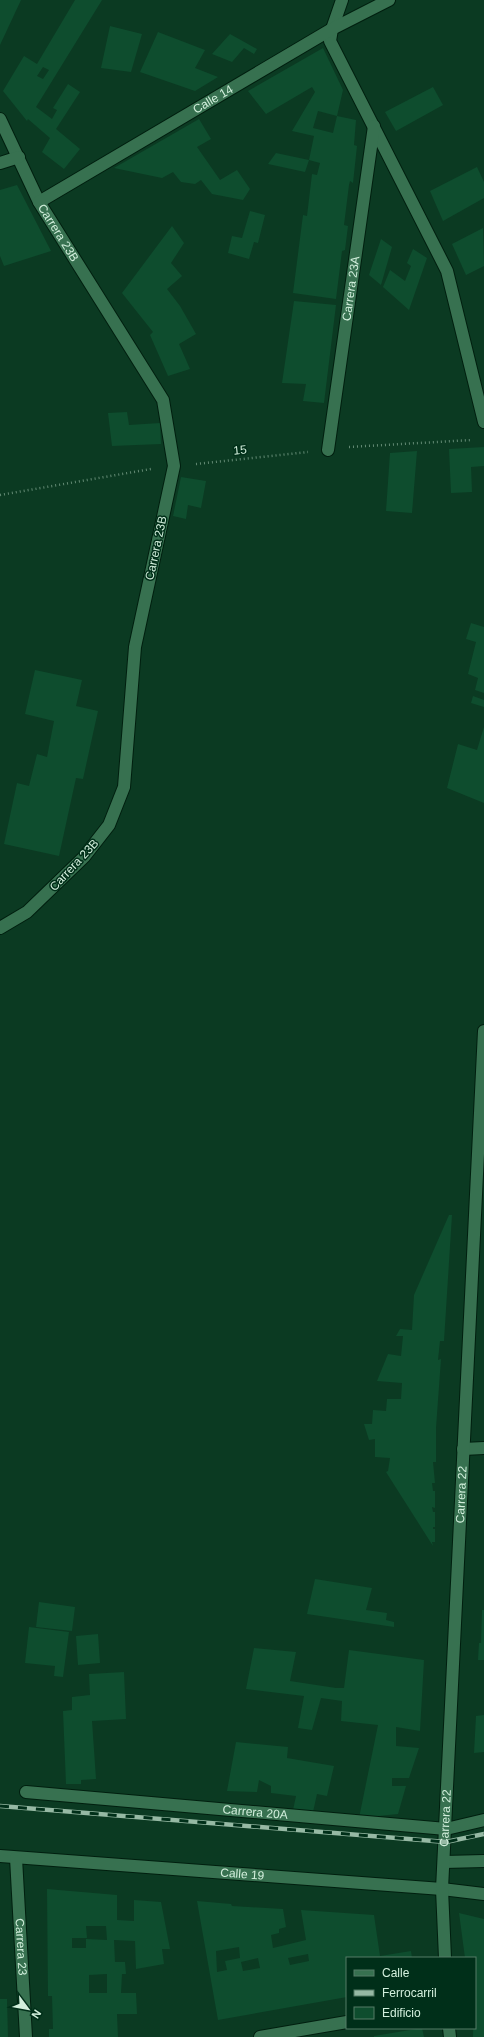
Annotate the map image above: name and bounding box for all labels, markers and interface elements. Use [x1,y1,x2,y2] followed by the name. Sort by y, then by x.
[190,82,236,117] street label: Calle 14
[35,201,82,264] street label: Carrera 23B
[339,255,362,322] street label: Carrera 23A
[233,442,248,458] street label: 15
[142,515,170,581] street label: Carrera 23B
[47,836,101,894] street label: Carrera 23B
[453,1465,470,1524] street label: Carrera 22
[437,1789,454,1847] street label: Carrera 22
[222,1802,288,1822] street label: Carrera 20A
[220,1865,265,1883] street label: Calle 19
[12,1918,30,1976] street label: Carrera 23
[346,1957,476,2029] legend
[382,1966,410,1980] text: Calle
[382,1986,437,2000] text: Ferrocarril
[8,1989,48,2029] north arrow
[382,2006,421,2020] text: Edificio
[29,2008,44,2021] text: N

